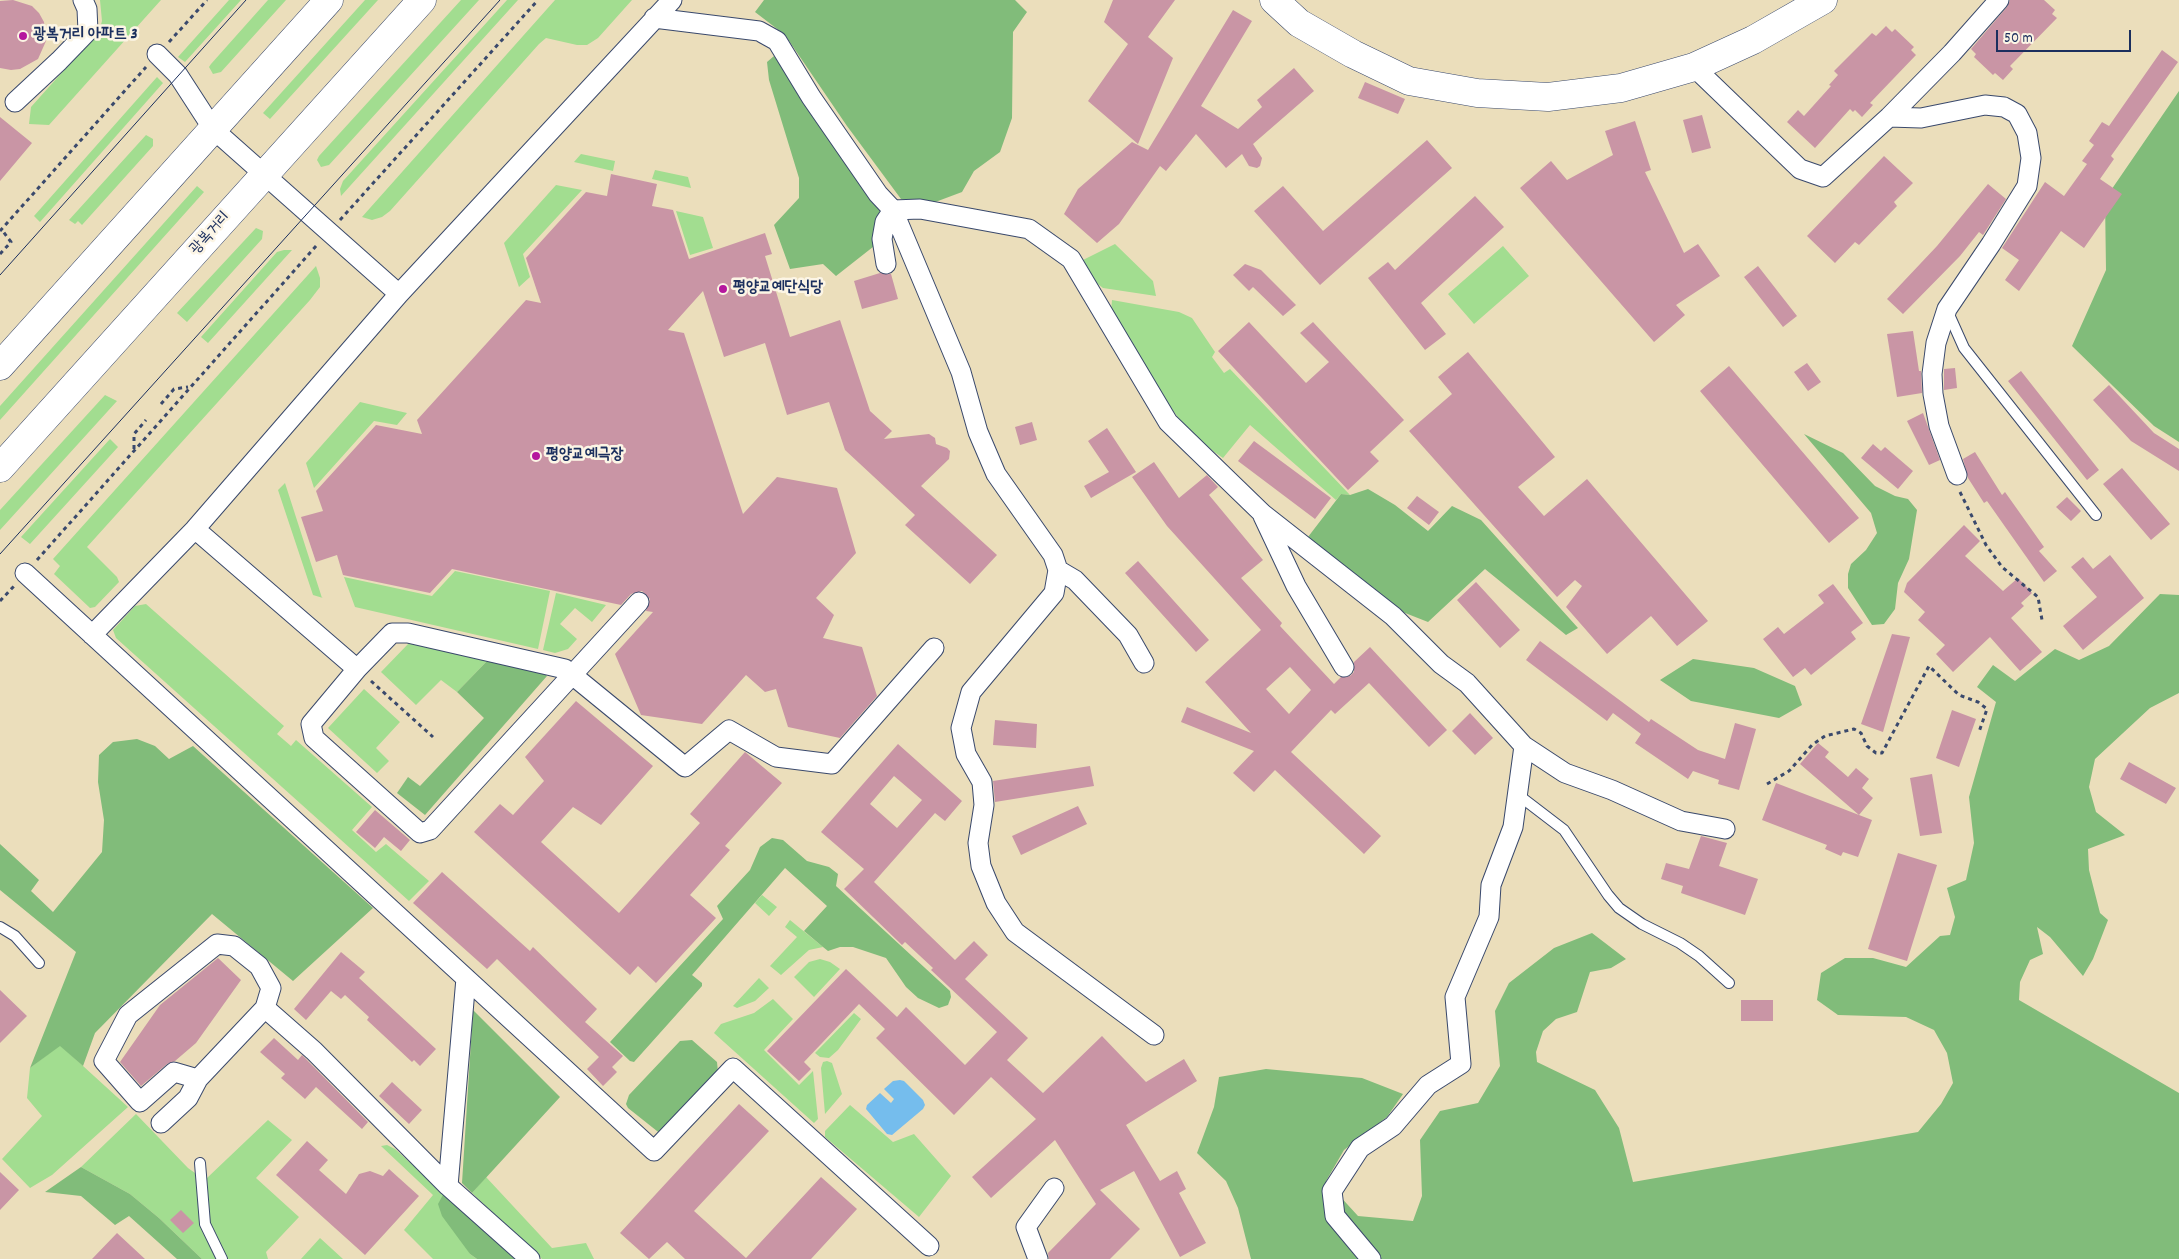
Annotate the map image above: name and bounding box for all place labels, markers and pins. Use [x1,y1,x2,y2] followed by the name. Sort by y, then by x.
[33,26,138,46] place label: 광복거리 아파트 3
[17,30,29,42] marker: 광복거리 아파트 3
[733,279,823,299] place label: 평양교예단식당
[717,283,729,295] marker: 평양교예단식당
[546,446,623,466] place label: 평양교예극장
[530,450,542,462] marker: 평양교예극장

